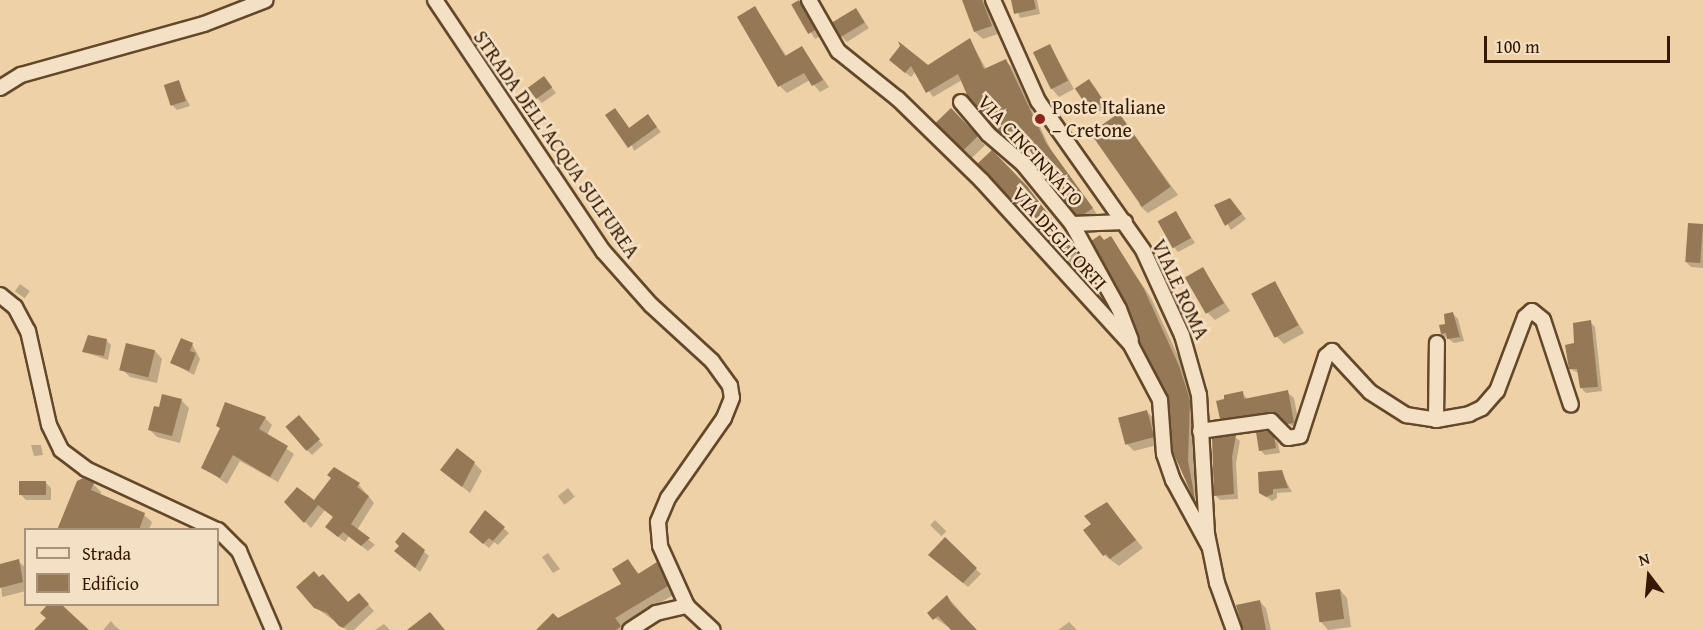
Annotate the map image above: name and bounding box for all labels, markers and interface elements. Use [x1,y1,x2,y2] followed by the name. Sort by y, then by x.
[1487,24,1673,62] scale bar
[469,25,645,263] street label: STRADA DELL'ACQUA SULFUREA
[1495,33,1540,60] text: 100 m
[973,89,1089,211] street label: VIA CINCINNATO
[1052,95,1166,142] place label: Poste Italiane – Cretone
[1033,112,1047,126] marker: Poste Italiane – Cretone
[1007,181,1113,295] street label: VIA DEGLI ORTI
[1147,235,1215,343] street label: VIALE ROMA
[24,528,219,606] legend
[82,540,131,567] text: Strada
[1619,546,1679,606] north arrow
[1636,546,1652,572] text: N
[82,570,139,597] text: Edificio

